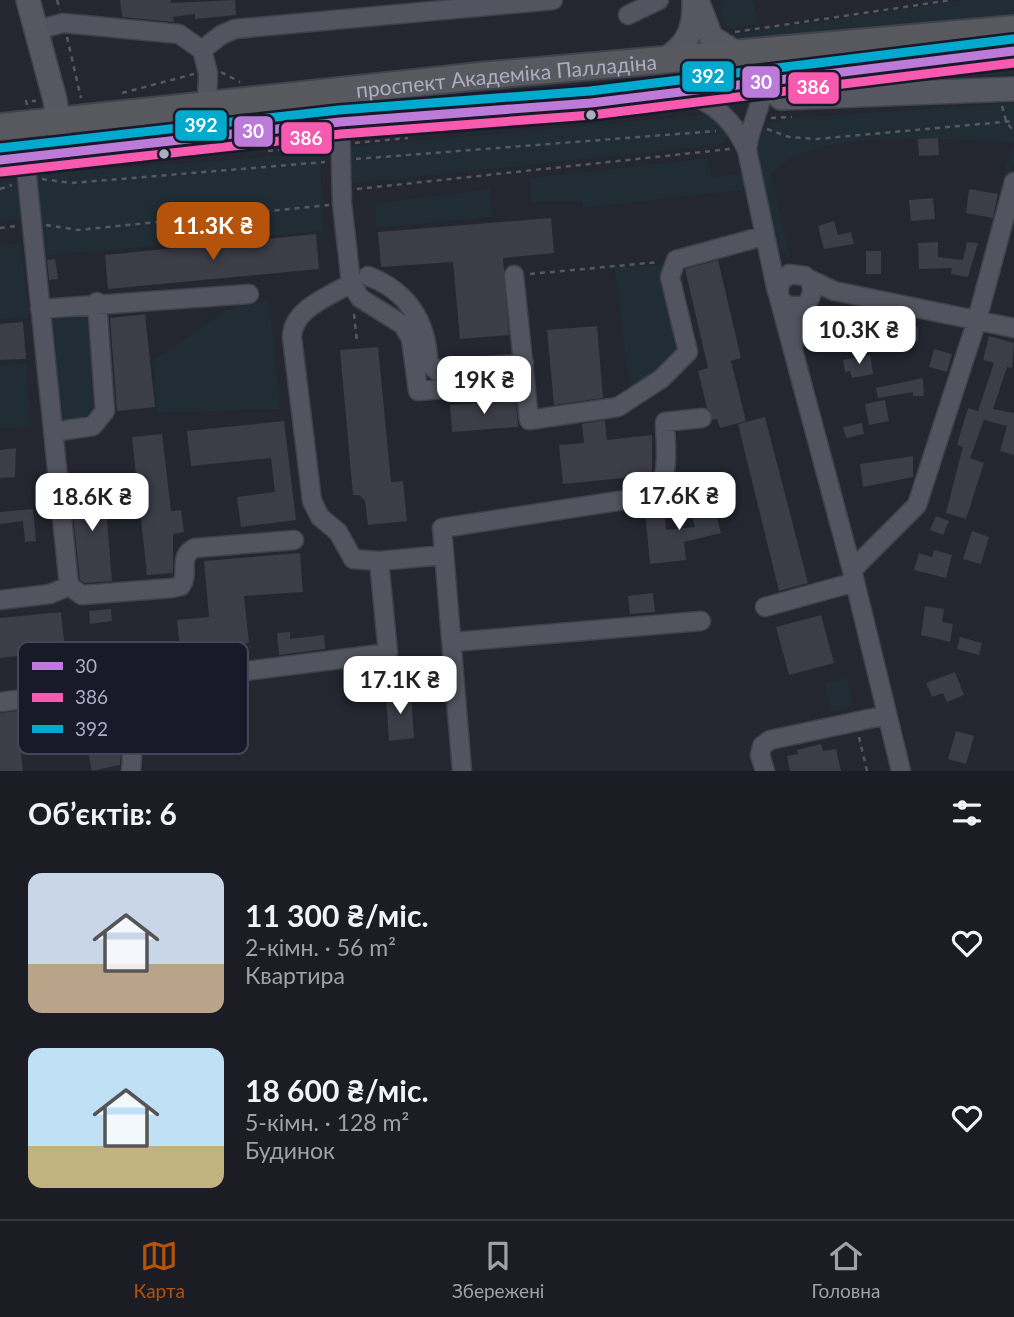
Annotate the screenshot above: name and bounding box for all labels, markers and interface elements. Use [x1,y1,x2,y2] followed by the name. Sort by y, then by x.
[355,48,658,102] street label: проспект Академіка Палладіна
[681,60,735,93] line badge: 392
[691,64,725,87] text: 392
[741,65,781,99] line badge: 30
[750,70,772,93] text: 30
[787,71,840,105] line badge: 386
[796,75,830,98] text: 386
[584,108,598,122] unlabelled marker
[174,109,228,142] line badge: 392
[184,113,218,136] text: 392
[233,115,274,148] line badge: 30
[242,119,264,142] text: 30
[280,121,333,155] line badge: 386
[289,126,323,149] text: 386
[157,147,171,161] unlabelled marker
[148,202,278,262] pin: 11.3K ₴
[173,211,253,239] text: 11.3K ₴
[794,306,924,366] pin: 10.3K ₴
[819,315,899,343] text: 10.3K ₴
[435,356,533,416] pin: 19K ₴
[453,365,515,393] text: 19K ₴
[614,472,744,532] pin: 17.6K ₴
[27,474,157,533] pin: 18.6K ₴
[639,481,719,509] text: 17.6K ₴
[52,482,132,510] text: 18.6K ₴
[18,642,248,754] legend
[75,654,97,677] text: 30
[335,656,465,716] pin: 17.1K ₴
[360,665,440,693] text: 17.1K ₴
[75,685,108,708] text: 386
[75,717,108,740] text: 392
[948,794,986,832] icon: filters
[28,795,177,831] text: Об’єктів: 6
[245,897,429,933] text: 11 300 ₴/міс.
[84,901,168,985] icon: home
[948,924,986,962] icon: heart
[245,933,396,961] text: 2-кімн. · 56 m²
[245,961,345,989] text: Квартира
[245,1072,429,1108] text: 18 600 ₴/міс.
[84,1076,168,1160] icon: home
[948,1099,986,1137] icon: heart
[245,1108,409,1136] text: 5-кімн. · 128 m²
[245,1136,335,1164] text: Будинок
[134,1237,185,1302] tab: Карта
[452,1237,544,1302] tab: Збережені
[812,1237,880,1302] tab: Головна

